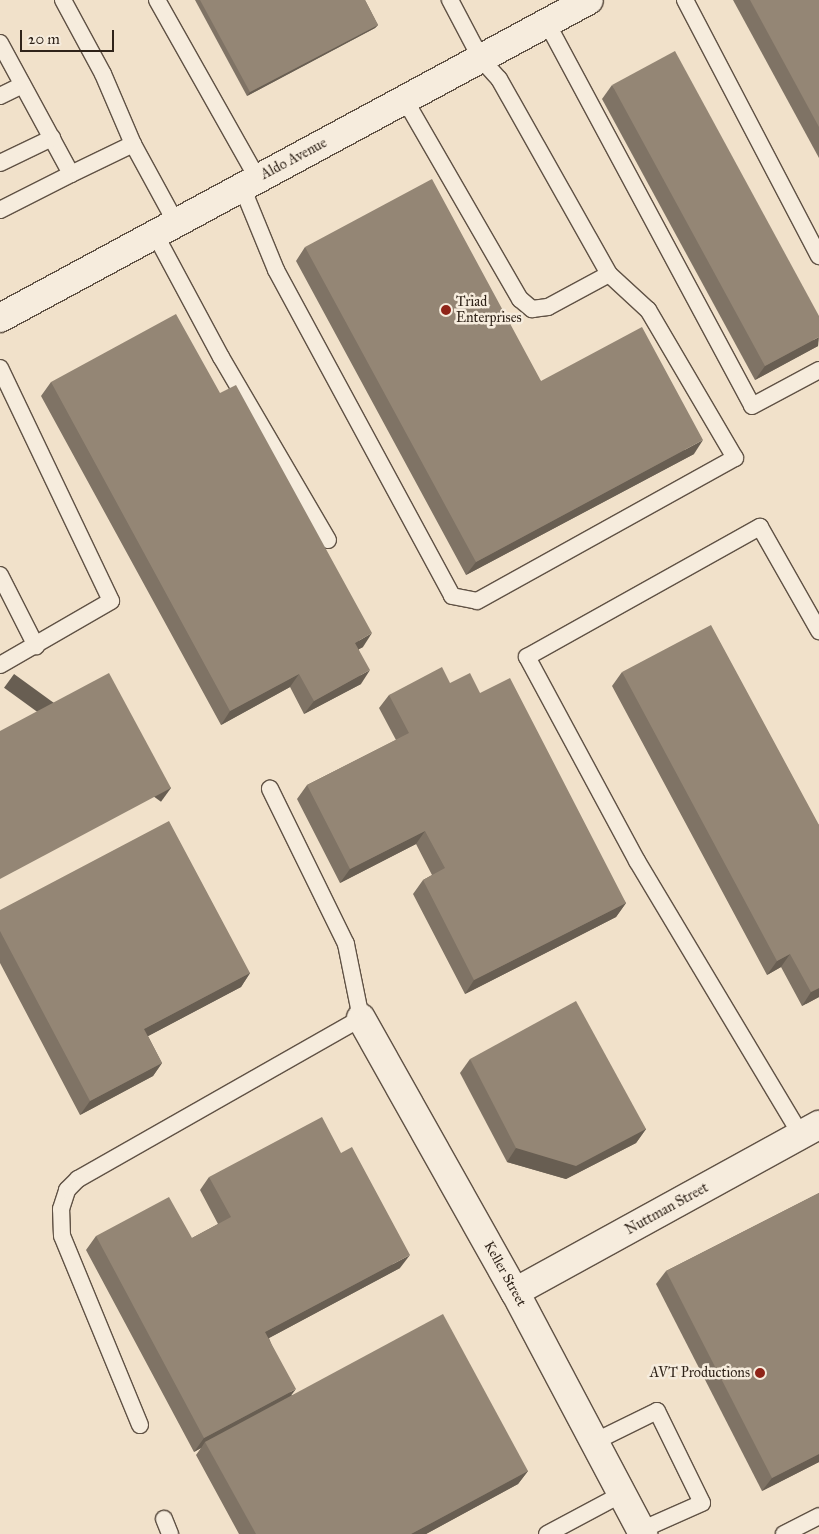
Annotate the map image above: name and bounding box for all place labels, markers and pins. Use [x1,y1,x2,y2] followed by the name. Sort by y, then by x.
[456,294,522,326] place label: Triad Enterprises
[440,304,452,316] marker: Triad Enterprises
[650,1365,750,1381] place label: AVT Productions
[754,1367,766,1379] marker: AVT Productions

